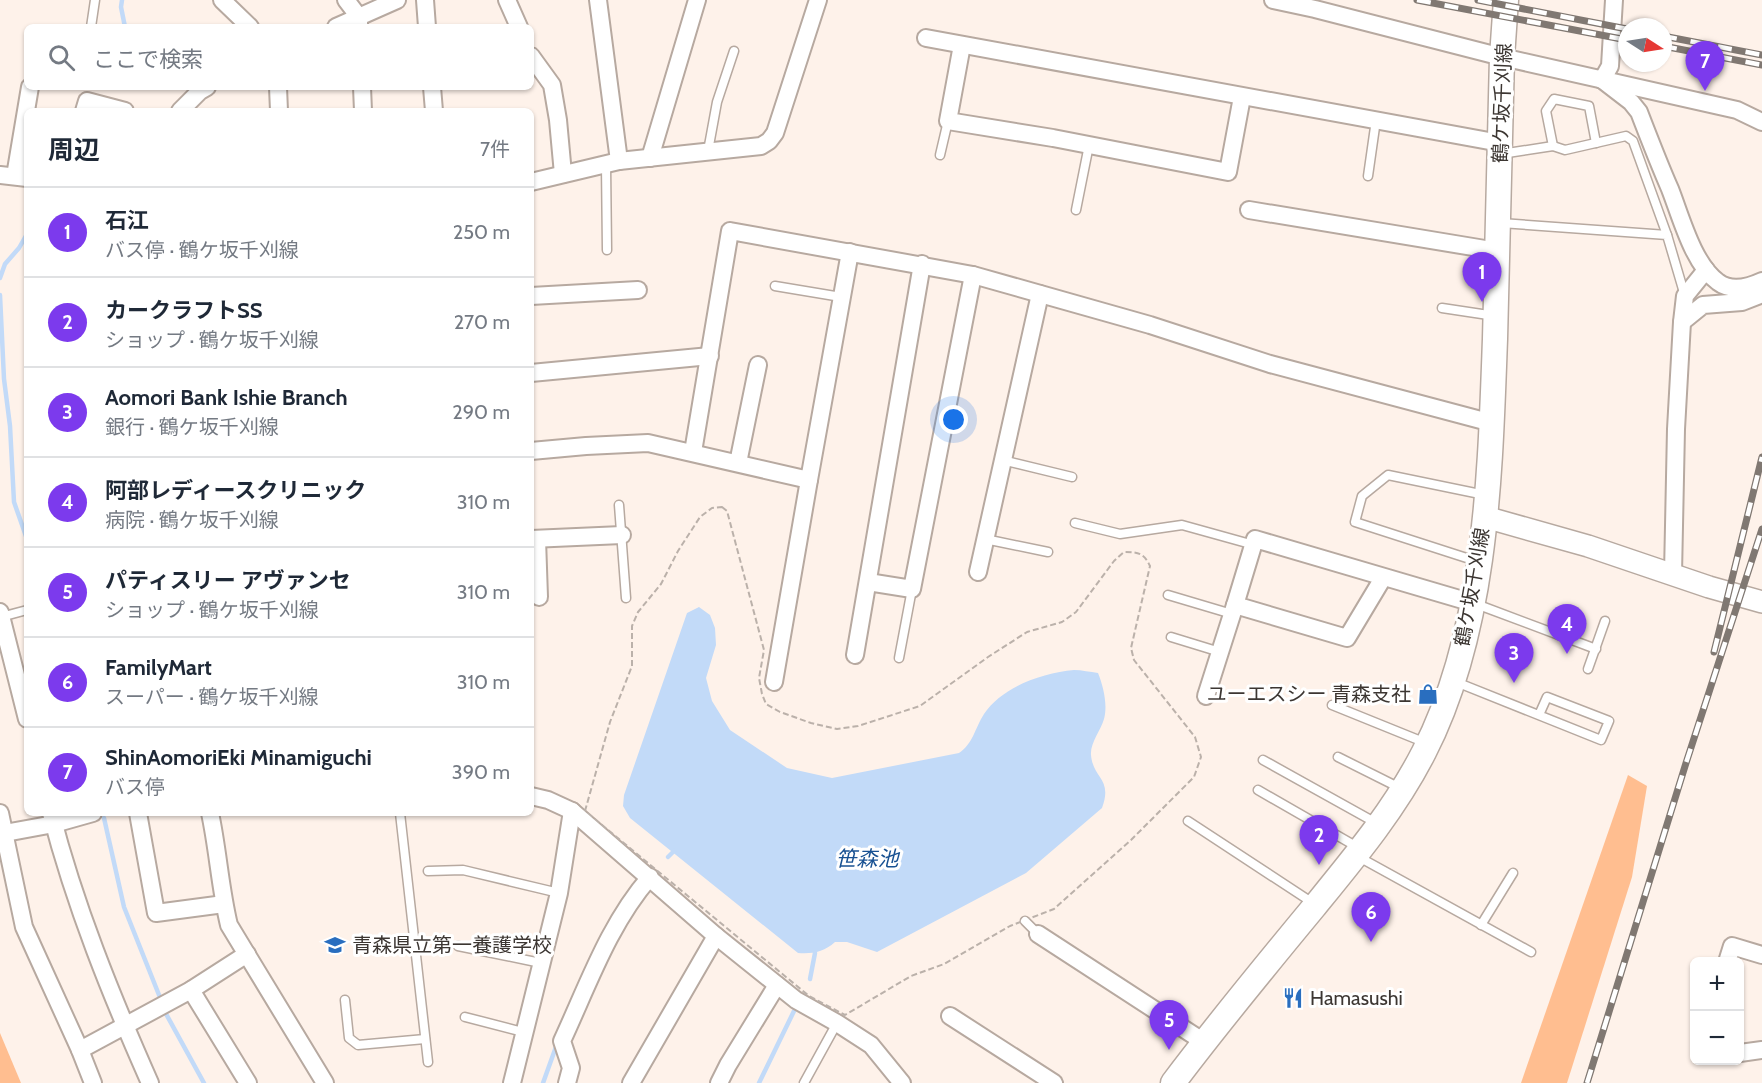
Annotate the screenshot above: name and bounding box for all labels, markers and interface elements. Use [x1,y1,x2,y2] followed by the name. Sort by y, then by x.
[1618,18,1672,72] north arrow
[24,24,534,90] search box
[45,41,78,74] icon: search
[1686,42,1724,91] pin: 7
[1488,43,1516,163] street label: 鶴ケ坂千刈線
[93,46,203,73] text: ここで検索
[48,134,100,166] text: 周辺
[480,137,510,161] text: 7件
[105,207,149,234] text: 石江
[64,220,71,244] text: 1
[453,220,510,244] text: 250 m
[105,238,299,262] text: バス停 · 鶴ケ坂千刈線
[1462,252,1502,302] pin: 1
[105,297,263,324] text: カークラフトSS
[62,310,73,334] text: 2
[454,310,510,334] text: 270 m
[105,328,319,352] text: ショップ · 鶴ケ坂千刈線
[105,384,348,411] text: Aomori Bank Ishie Branch
[62,400,73,424] text: 3
[452,400,510,424] text: 290 m
[939,405,968,434] your location
[105,415,279,439] text: 銀行 · 鶴ケ坂千刈線
[105,477,366,504] text: 阿部レディースクリニック
[61,490,74,514] text: 4
[457,490,510,514] text: 310 m
[105,508,279,532] text: 病院 · 鶴ケ坂千刈線
[1450,526,1494,648] street label: 鶴ケ坂千刈線
[105,567,351,594] text: パティスリー アヴァンセ
[62,580,73,604] text: 5
[457,580,510,604] text: 310 m
[105,598,319,622] text: ショップ · 鶴ケ坂千刈線
[1548,604,1586,654] pin: 4
[1494,634,1534,683] pin: 3
[105,654,212,681] text: FamilyMart
[62,670,73,694] text: 6
[457,670,510,694] text: 310 m
[1207,682,1411,706] place label: ユーエスシー 青森支社
[1416,682,1440,706] shop icon: ユーエスシー 青森支社
[105,685,319,709] text: スーパー · 鶴ケ坂千刈線
[105,744,372,771] text: ShinAomoriEki Minamiguchi
[62,760,73,784] text: 7
[452,760,510,784] text: 390 m
[105,775,165,799] text: バス停
[1300,816,1338,865] pin: 2
[836,846,900,871] water label: 笹森池
[1352,892,1390,942] pin: 6
[323,933,347,957] school or university icon: 青森県立第一養護学校
[352,933,552,957] place label: 青森県立第一養護学校
[1690,957,1744,1065] map controls
[1690,957,1744,1011] button: +
[1281,986,1305,1010] restaurant icon: Hamasushi
[1310,986,1403,1010] place label: Hamasushi
[1150,1000,1188,1050] pin: 5
[1690,1011,1744,1065] button: −

